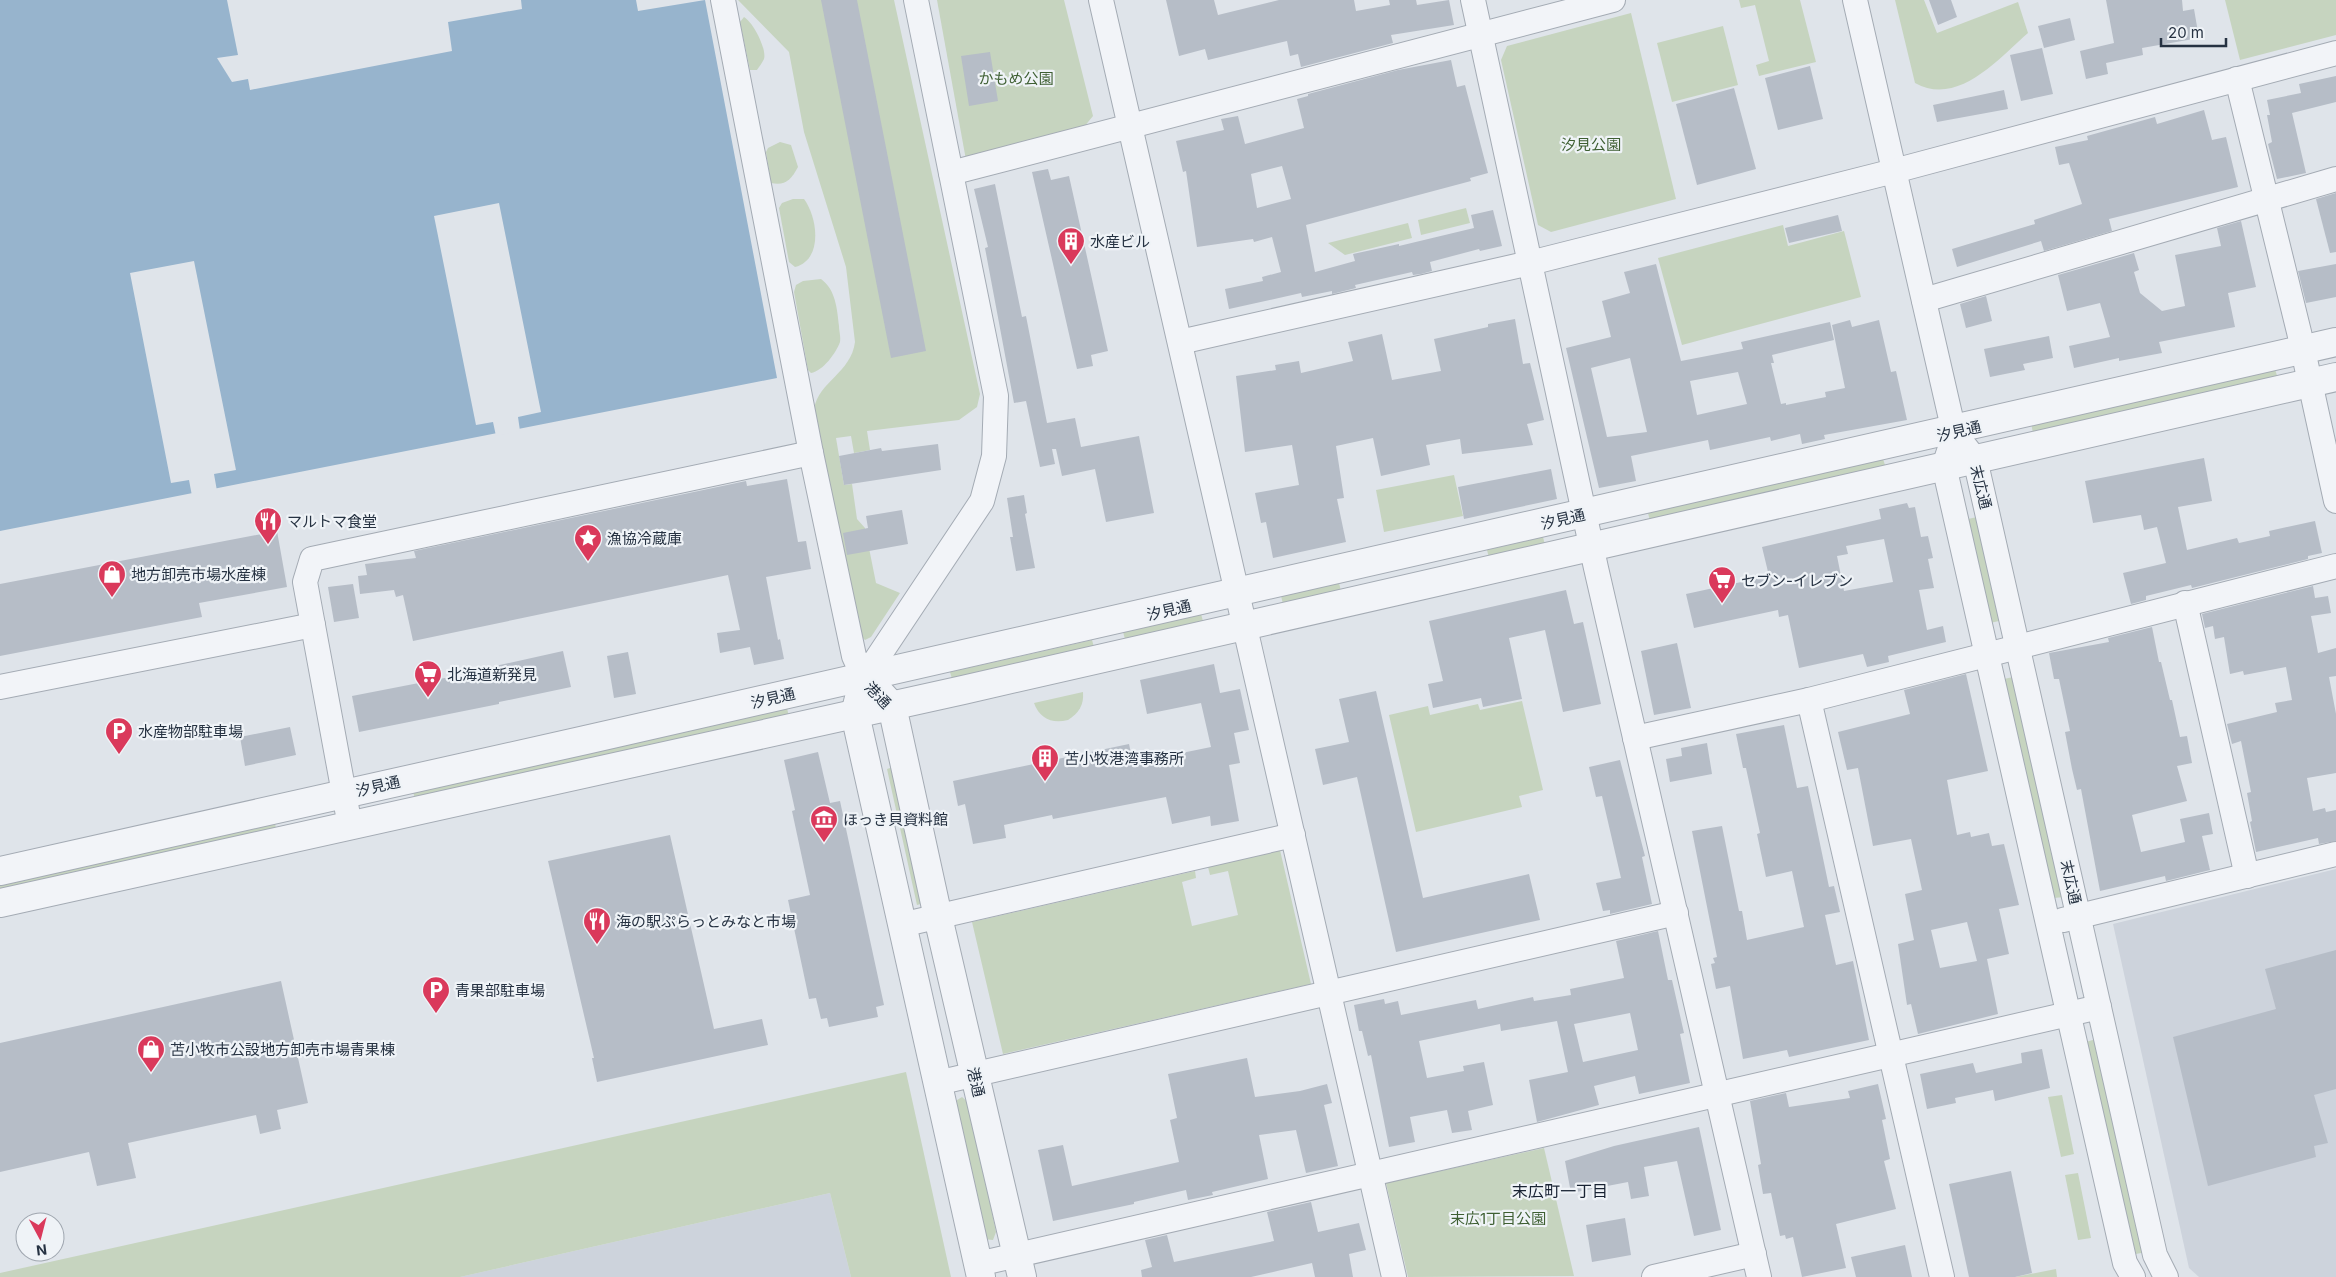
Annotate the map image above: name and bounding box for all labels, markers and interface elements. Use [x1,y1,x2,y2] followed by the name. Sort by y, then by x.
[2161,15,2226,47] scale bar
[2168,23,2204,42] text: 20 m
[978,69,1054,88] park label: かもめ公園
[1561,135,1621,154] park label: 汐見公園
[1056,226,1086,265] building icon: 水産ビル
[1090,232,1150,251] place label: 水産ビル
[1935,417,1983,445] street label: 汐見通
[1966,463,1996,511] street label: 末広通
[1539,505,1587,533] street label: 汐見通
[253,506,283,545] restaurant icon: マルトマ食堂
[287,512,377,531] place label: マルトマ食堂
[573,523,603,562] place icon: 漁協冷蔵庫
[607,529,682,548] place label: 漁協冷蔵庫
[97,559,127,598] shop icon: 地方卸売市場水産棟
[131,565,266,584] place label: 地方卸売市場水産棟
[1707,565,1737,604] supermarket icon: セブン-イレブン
[1741,571,1853,590] place label: セブン-イレブン
[1145,596,1193,624] street label: 汐見通
[413,659,443,698] supermarket icon: 北海道新発見
[447,665,537,684] place label: 北海道新発見
[861,678,895,712] street label: 港通
[749,684,797,712] street label: 汐見通
[104,716,134,755] parking icon: 水産物部駐車場
[138,722,243,741] place label: 水産物部駐車場
[1030,743,1060,782] building icon: 苫小牧港湾事務所
[1064,749,1184,768] place label: 苫小牧港湾事務所
[354,772,402,800] street label: 汐見通
[809,804,839,843] museum icon: ほっき貝資料館
[843,810,948,829] place label: ほっき貝資料館
[2057,858,2085,906] street label: 末広通
[582,906,612,945] restaurant icon: 海の駅ぷらっとみなと市場
[616,912,796,931] place label: 海の駅ぷらっとみなと市場
[421,975,451,1014] parking icon: 青果部駐車場
[455,981,545,1000] place label: 青果部駐車場
[136,1034,166,1073] shop icon: 苫小牧市公設地方卸売市場青果棟
[170,1040,395,1059] place label: 苫小牧市公設地方卸売市場青果棟
[963,1065,989,1099] street label: 港通
[1512,1181,1608,1201] district label: 末広町一丁目
[1450,1209,1546,1228] park label: 末広1丁目公園
[15,1212,65,1262] north arrow
[35,1241,48,1259] text: N

